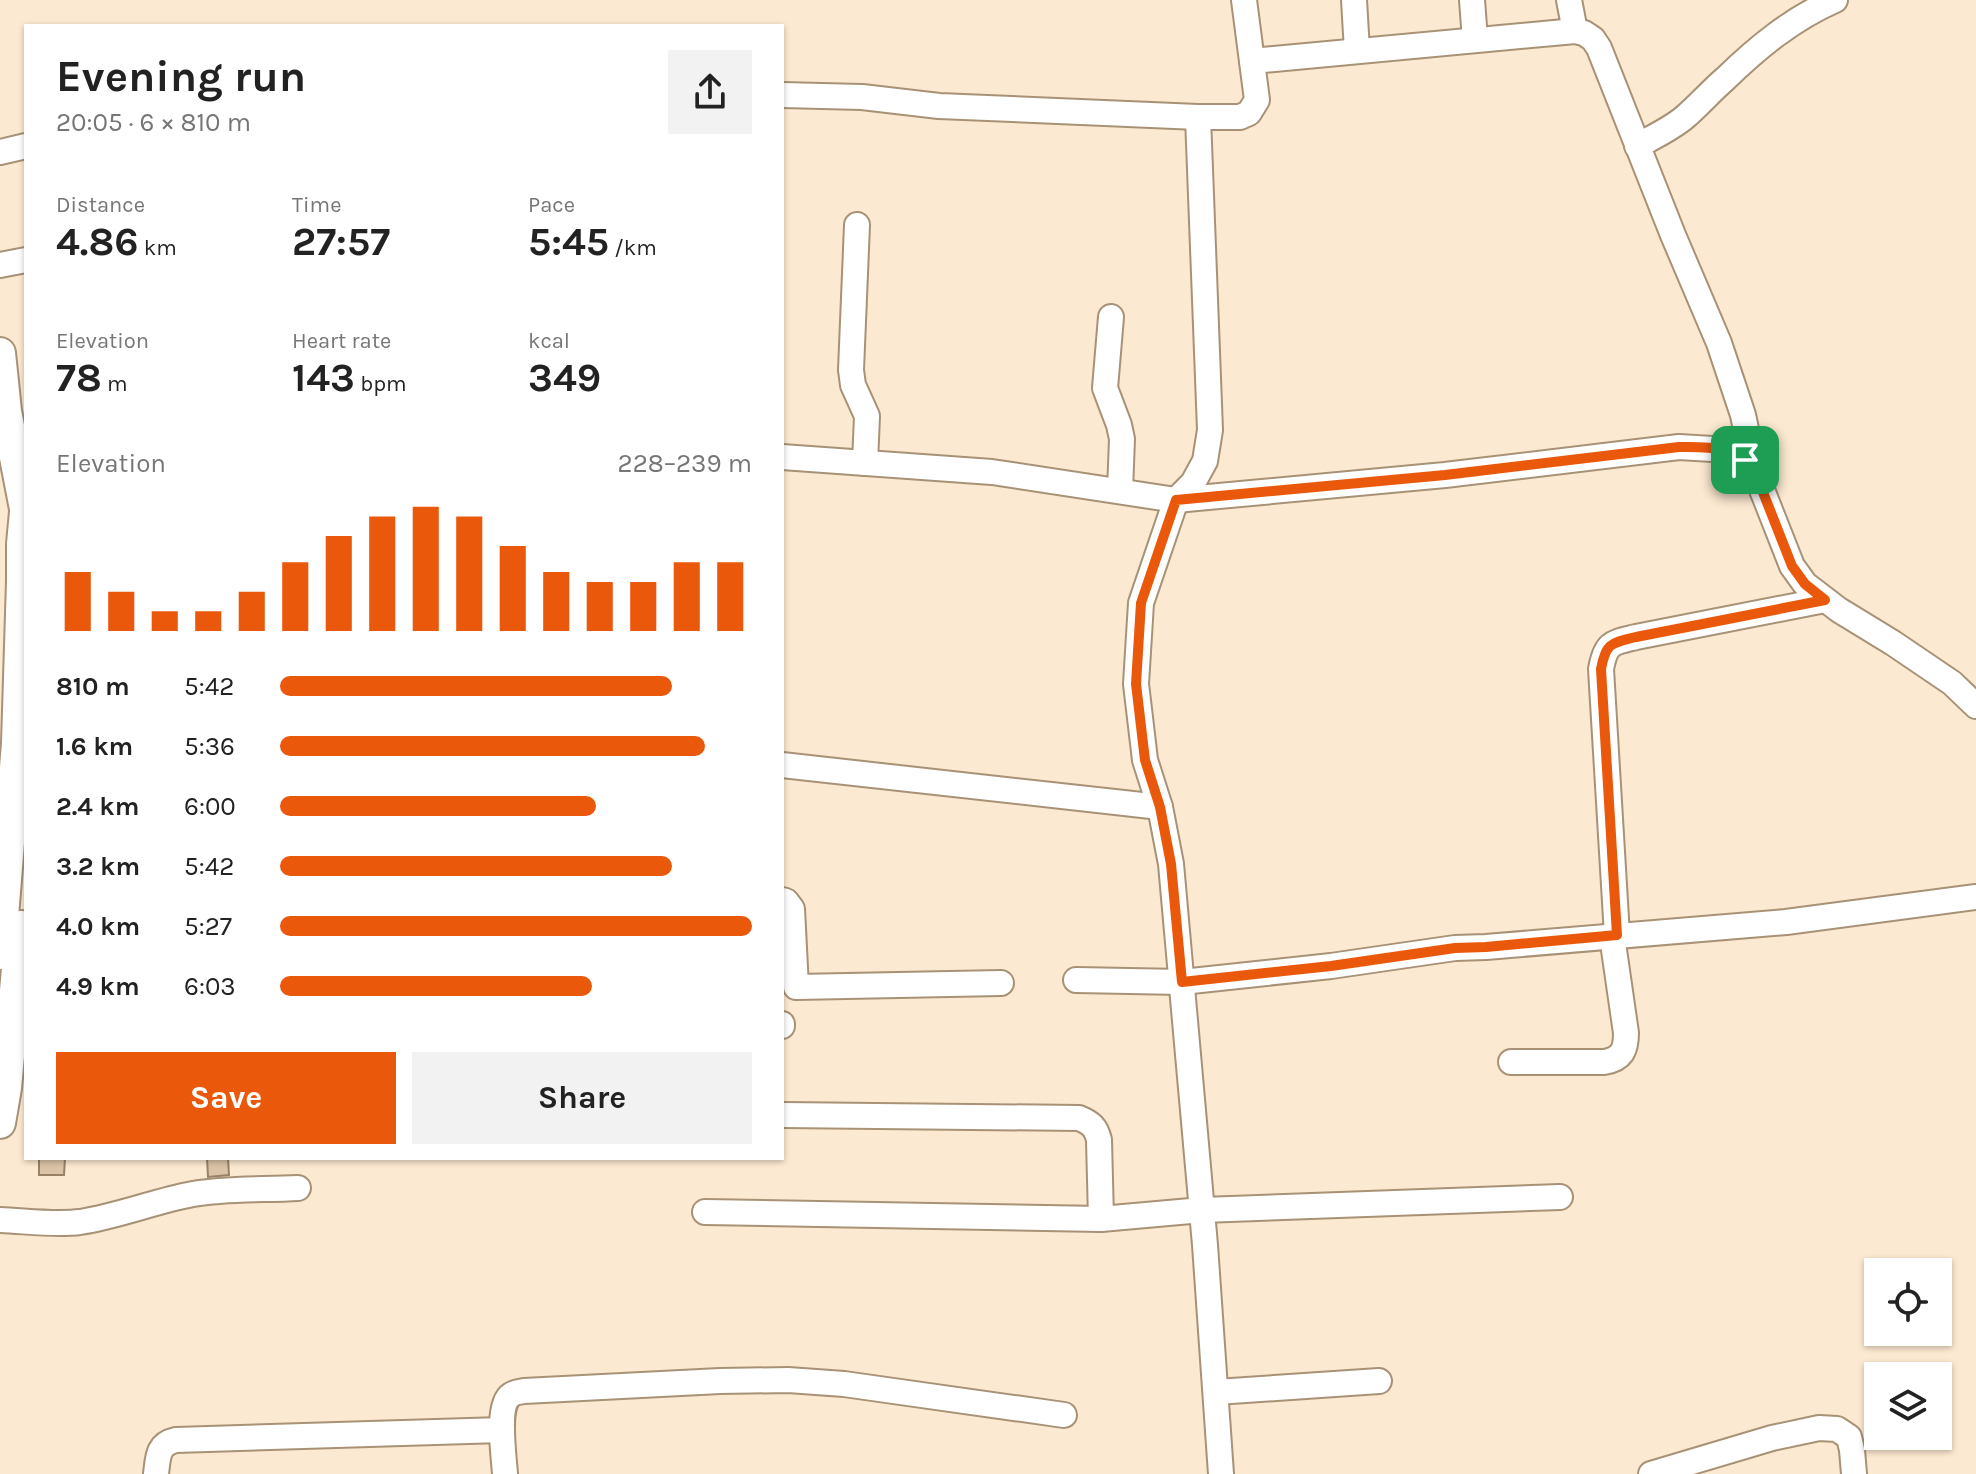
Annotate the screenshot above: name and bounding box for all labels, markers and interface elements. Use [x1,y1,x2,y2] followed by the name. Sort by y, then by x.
[668,50,752,134] button: share
[56,51,306,102] text: Evening run
[56,107,251,138] text: 20:05 · 6 × 810 m
[56,192,145,218] text: Distance
[292,192,341,218] text: Time
[528,192,575,218] text: Pace
[56,218,139,265] text: 4.86
[292,218,390,265] text: 27:57
[528,218,609,265] text: 5:45
[139,235,177,261] text: km
[609,235,657,261] text: /km
[56,328,149,354] text: Elevation
[292,328,391,354] text: Heart rate
[528,328,570,354] text: kcal
[56,354,102,401] text: 78
[292,354,355,401] text: 143
[528,354,601,401] text: 349
[102,371,128,397] text: m
[355,371,407,397] text: bpm
[1711,426,1779,494] pin
[1723,438,1767,482] icon: arrive
[56,448,166,479] text: Elevation
[618,448,752,479] text: 228–239 m
[56,671,130,702] text: 810 m
[184,671,234,702] text: 5:42
[56,731,133,762] text: 1.6 km
[184,731,235,762] text: 5:36
[56,791,139,822] text: 2.4 km
[184,791,236,822] text: 6:00
[56,851,140,882] text: 3.2 km
[184,851,234,882] text: 5:42
[56,911,140,942] text: 4.0 km
[184,911,232,942] text: 5:27
[56,971,140,1002] text: 4.9 km
[184,971,236,1002] text: 6:03
[56,1052,396,1144] button: Save
[412,1052,752,1144] button: Share
[1864,1258,1952,1450] map controls
[1864,1258,1952,1346] button: locate
[1864,1362,1952,1450] button: layers

